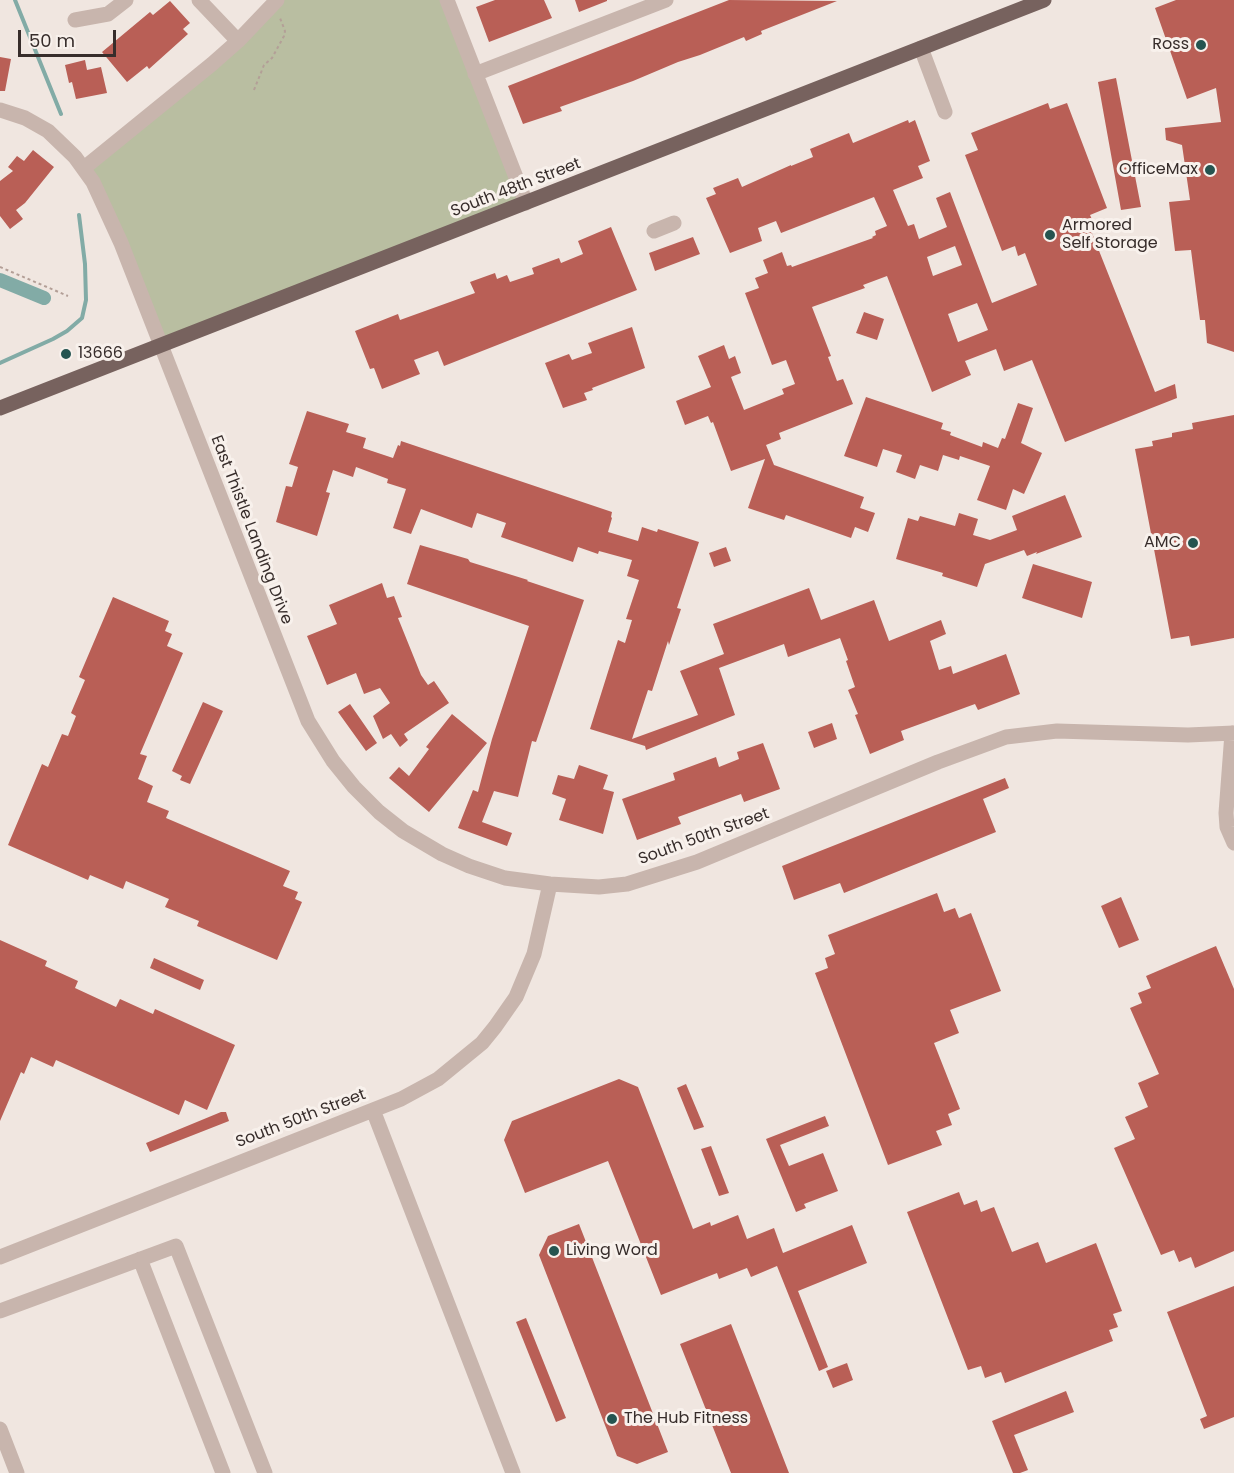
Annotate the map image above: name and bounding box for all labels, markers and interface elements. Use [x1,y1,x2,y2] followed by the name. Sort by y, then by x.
[21,18,118,56] scale bar
[29,28,75,53] text: 50 m
[1152,35,1189,55] place label: Ross
[1194,38,1208,52] marker: Ross
[448,154,584,222] street label: South 48th Street
[1119,160,1198,180] place label: OfficeMax
[1203,163,1217,177] marker: OfficeMax
[1062,216,1158,254] place label: Armored Self Storage
[1043,228,1057,242] marker: Armored Self Storage
[78,344,123,364] place label: 13666
[59,347,73,361] marker: 13666
[206,433,296,627] street label: East Thistle Landing Drive
[1144,533,1181,553] place label: AMC
[1186,536,1200,550] marker: AMC
[636,804,772,870] street label: South 50th Street
[233,1085,369,1153] street label: South 50th Street
[566,1241,658,1261] place label: Living Word
[547,1244,561,1258] marker: Living Word
[624,1409,748,1429] place label: The Hub Fitness
[605,1412,619,1426] marker: The Hub Fitness

